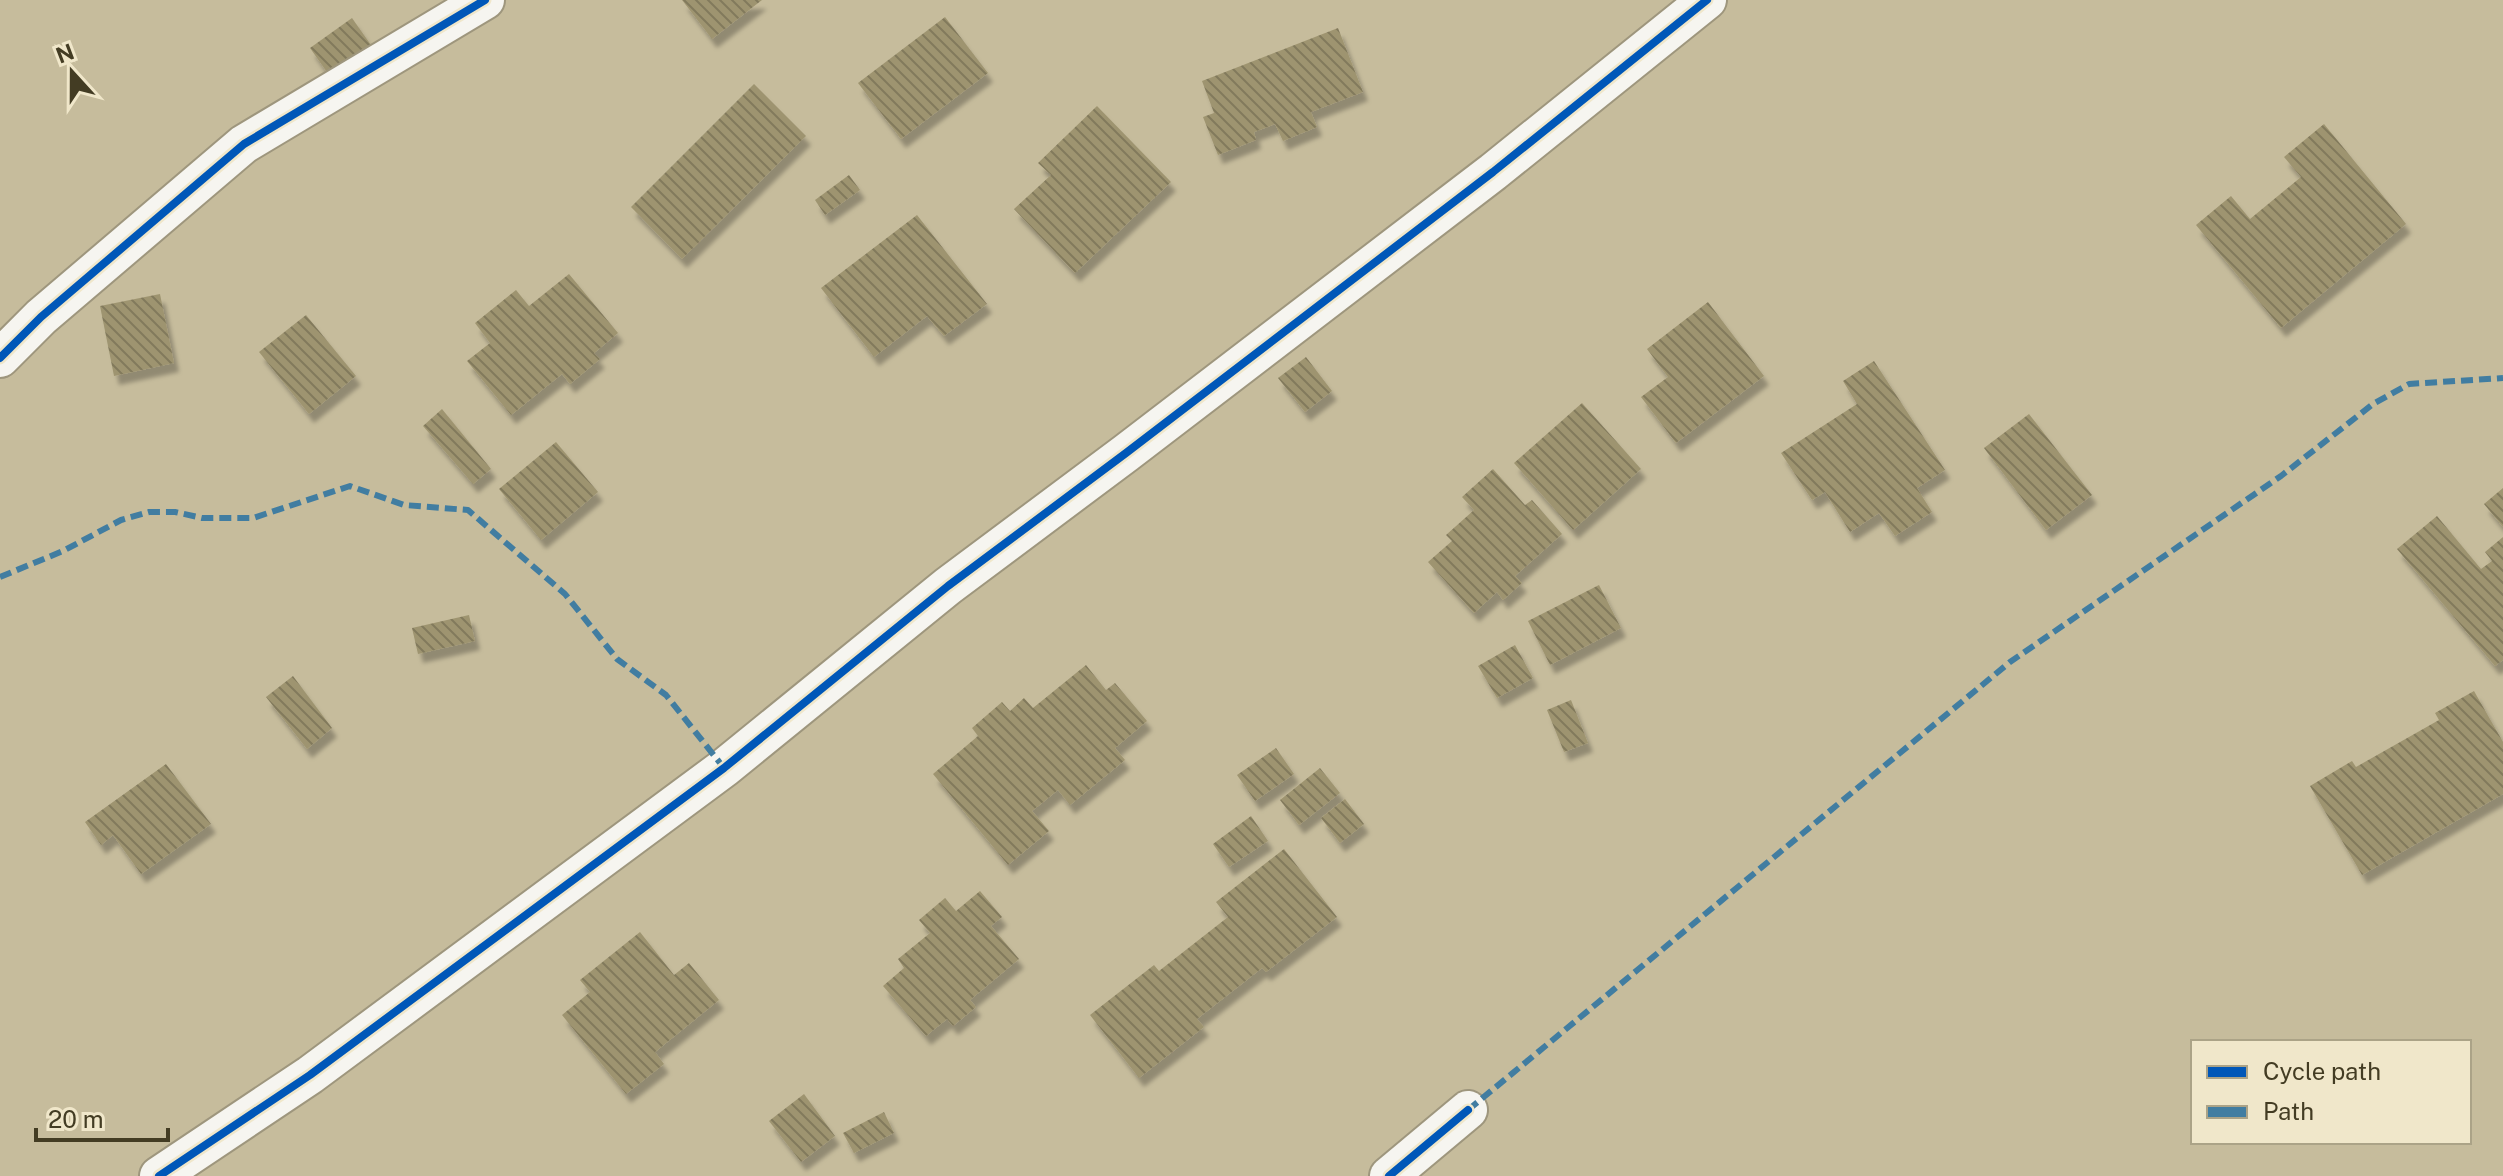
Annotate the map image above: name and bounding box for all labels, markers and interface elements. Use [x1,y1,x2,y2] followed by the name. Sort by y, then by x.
[32,32,112,112] north arrow
[52,38,78,69] text: N
[2191,1040,2471,1144] legend
[2263,1057,2381,1085] text: Cycle path
[36,1092,168,1142] scale bar
[2263,1097,2314,1125] text: Path
[48,1105,104,1133] text: 20 m

